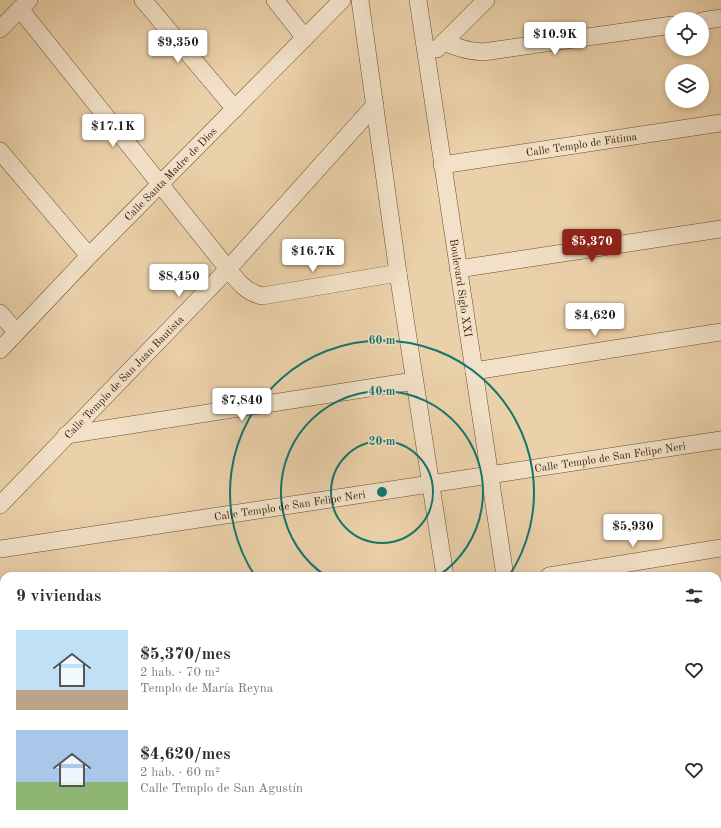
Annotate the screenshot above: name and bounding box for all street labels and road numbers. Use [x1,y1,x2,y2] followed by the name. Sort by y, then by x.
[123,126,220,224] street label: Calle Santa Madre de Dios
[525,132,638,159] street label: Calle Templo de Fátima
[447,238,473,338] street label: Boulevard Siglo XXI
[63,314,187,442] street label: Calle Templo de San Juan Bautista
[534,441,687,475] street label: Calle Templo de San Felipe Neri
[214,490,366,524] street label: Calle Templo de San Felipe Neri

